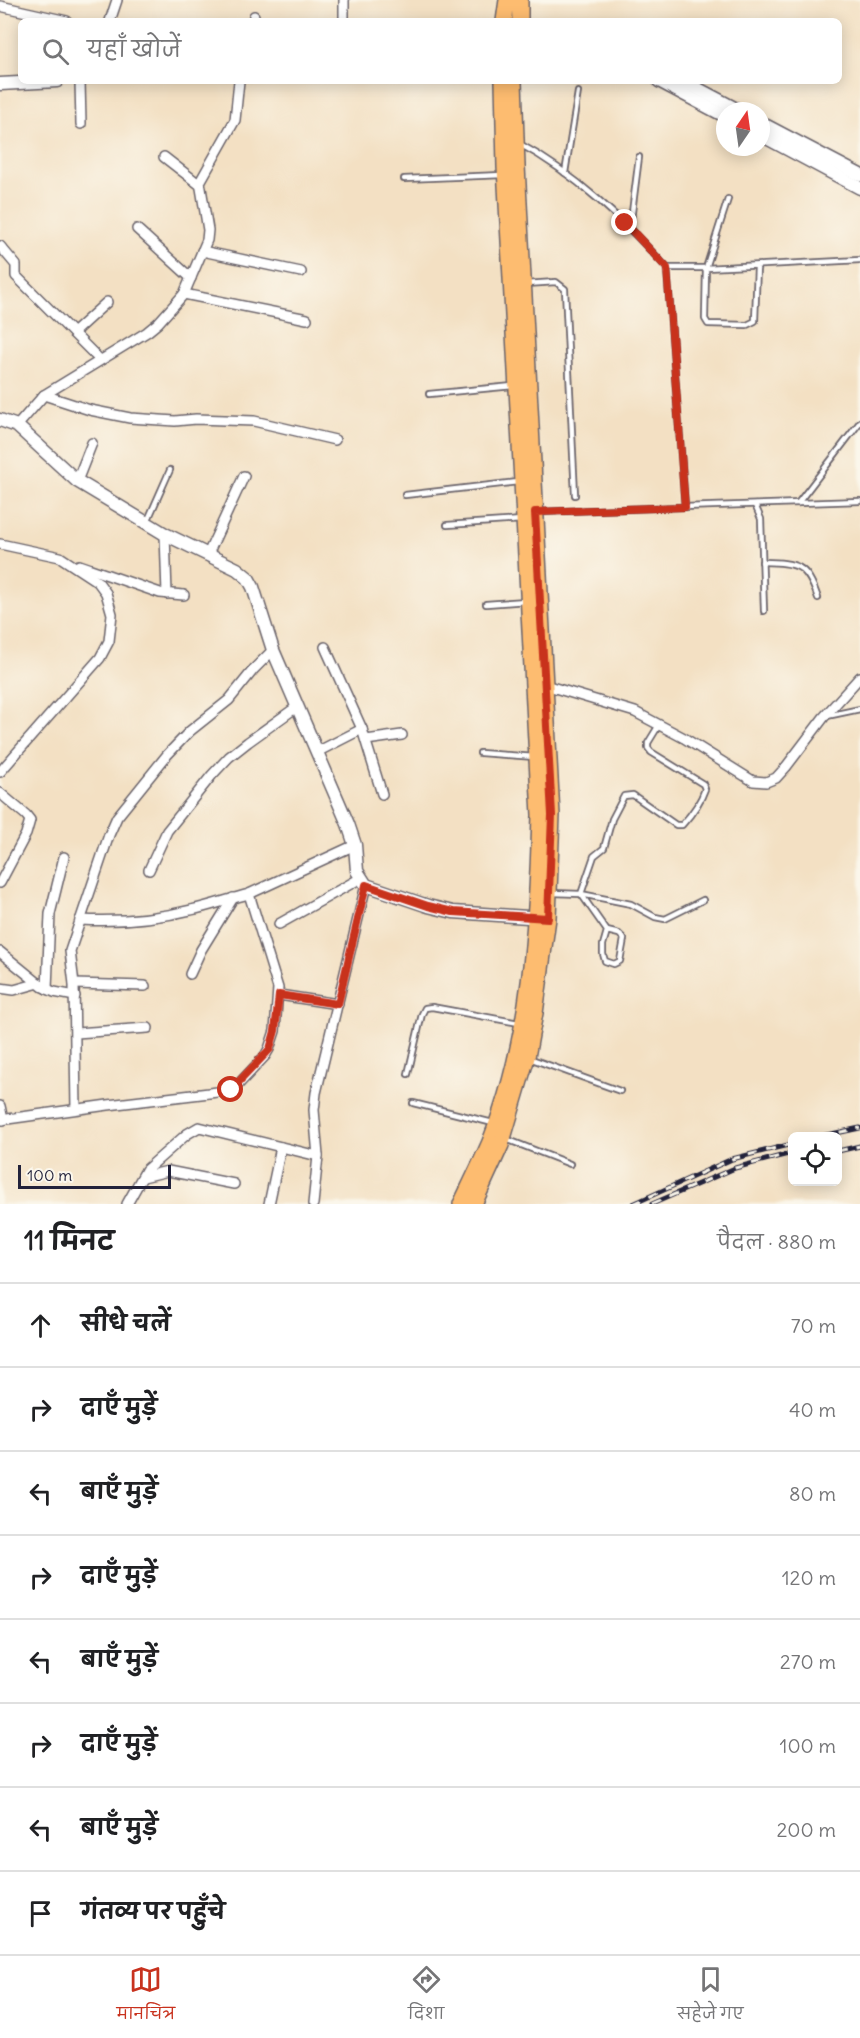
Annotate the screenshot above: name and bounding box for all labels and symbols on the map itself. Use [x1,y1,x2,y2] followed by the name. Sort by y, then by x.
[716,102,770,156] north arrow
[611,209,637,235] route end
[217,1076,243,1102] route start
[18,1162,171,1190] scale bar

